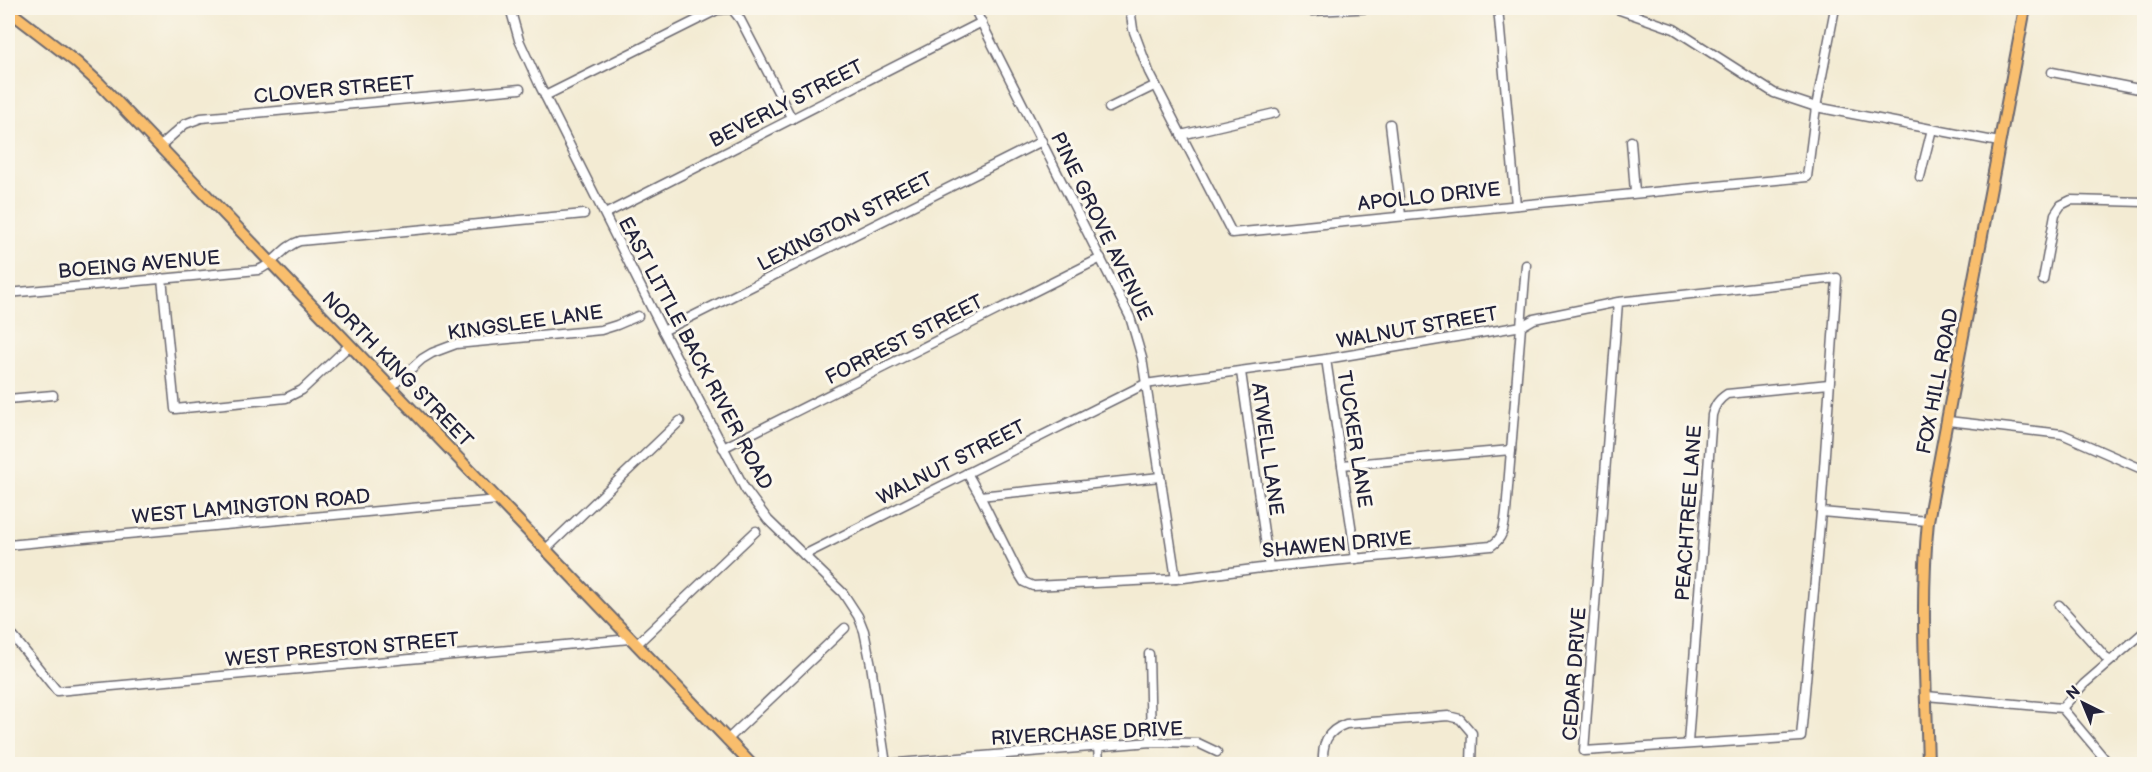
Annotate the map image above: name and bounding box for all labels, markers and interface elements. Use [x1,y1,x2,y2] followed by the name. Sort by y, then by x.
[706,55,867,153] street label: BEVERLY STREET
[253,71,415,109] street label: CLOVER STREET
[1045,128,1157,324] street label: PINE GROVE AVENUE
[754,167,937,277] street label: LEXINGTON STREET
[1356,178,1502,216] street label: APOLLO DRIVE
[613,213,777,494] street label: EAST LITTLE BACK RIVER ROAD
[57,246,221,284] street label: BOEING AVENUE
[317,287,478,452] street label: NORTH KING STREET
[822,290,987,390] street label: FORREST STREET
[446,300,604,346] street label: KINGSLEE LANE
[1335,302,1500,354] street label: WALNUT STREET
[1912,306,1964,456] street label: FOX HILL ROAD
[1331,369,1377,509] street label: TUCKER LANE
[1246,381,1288,517] street label: ATWELL LANE
[873,415,1030,511] street label: WALNUT STREET
[1671,424,1707,602] street label: PEACHTREE LANE
[131,485,371,529] street label: WEST LAMINGTON ROAD
[1261,527,1413,563] street label: SHAWEN DRIVE
[1558,607,1592,742] street label: CEDAR DRIVE
[224,628,460,672] street label: WEST PRESTON STREET
[2053,673,2113,733] north arrow
[2063,682,2085,704] text: N
[990,717,1184,751] street label: RIVERCHASE DRIVE

